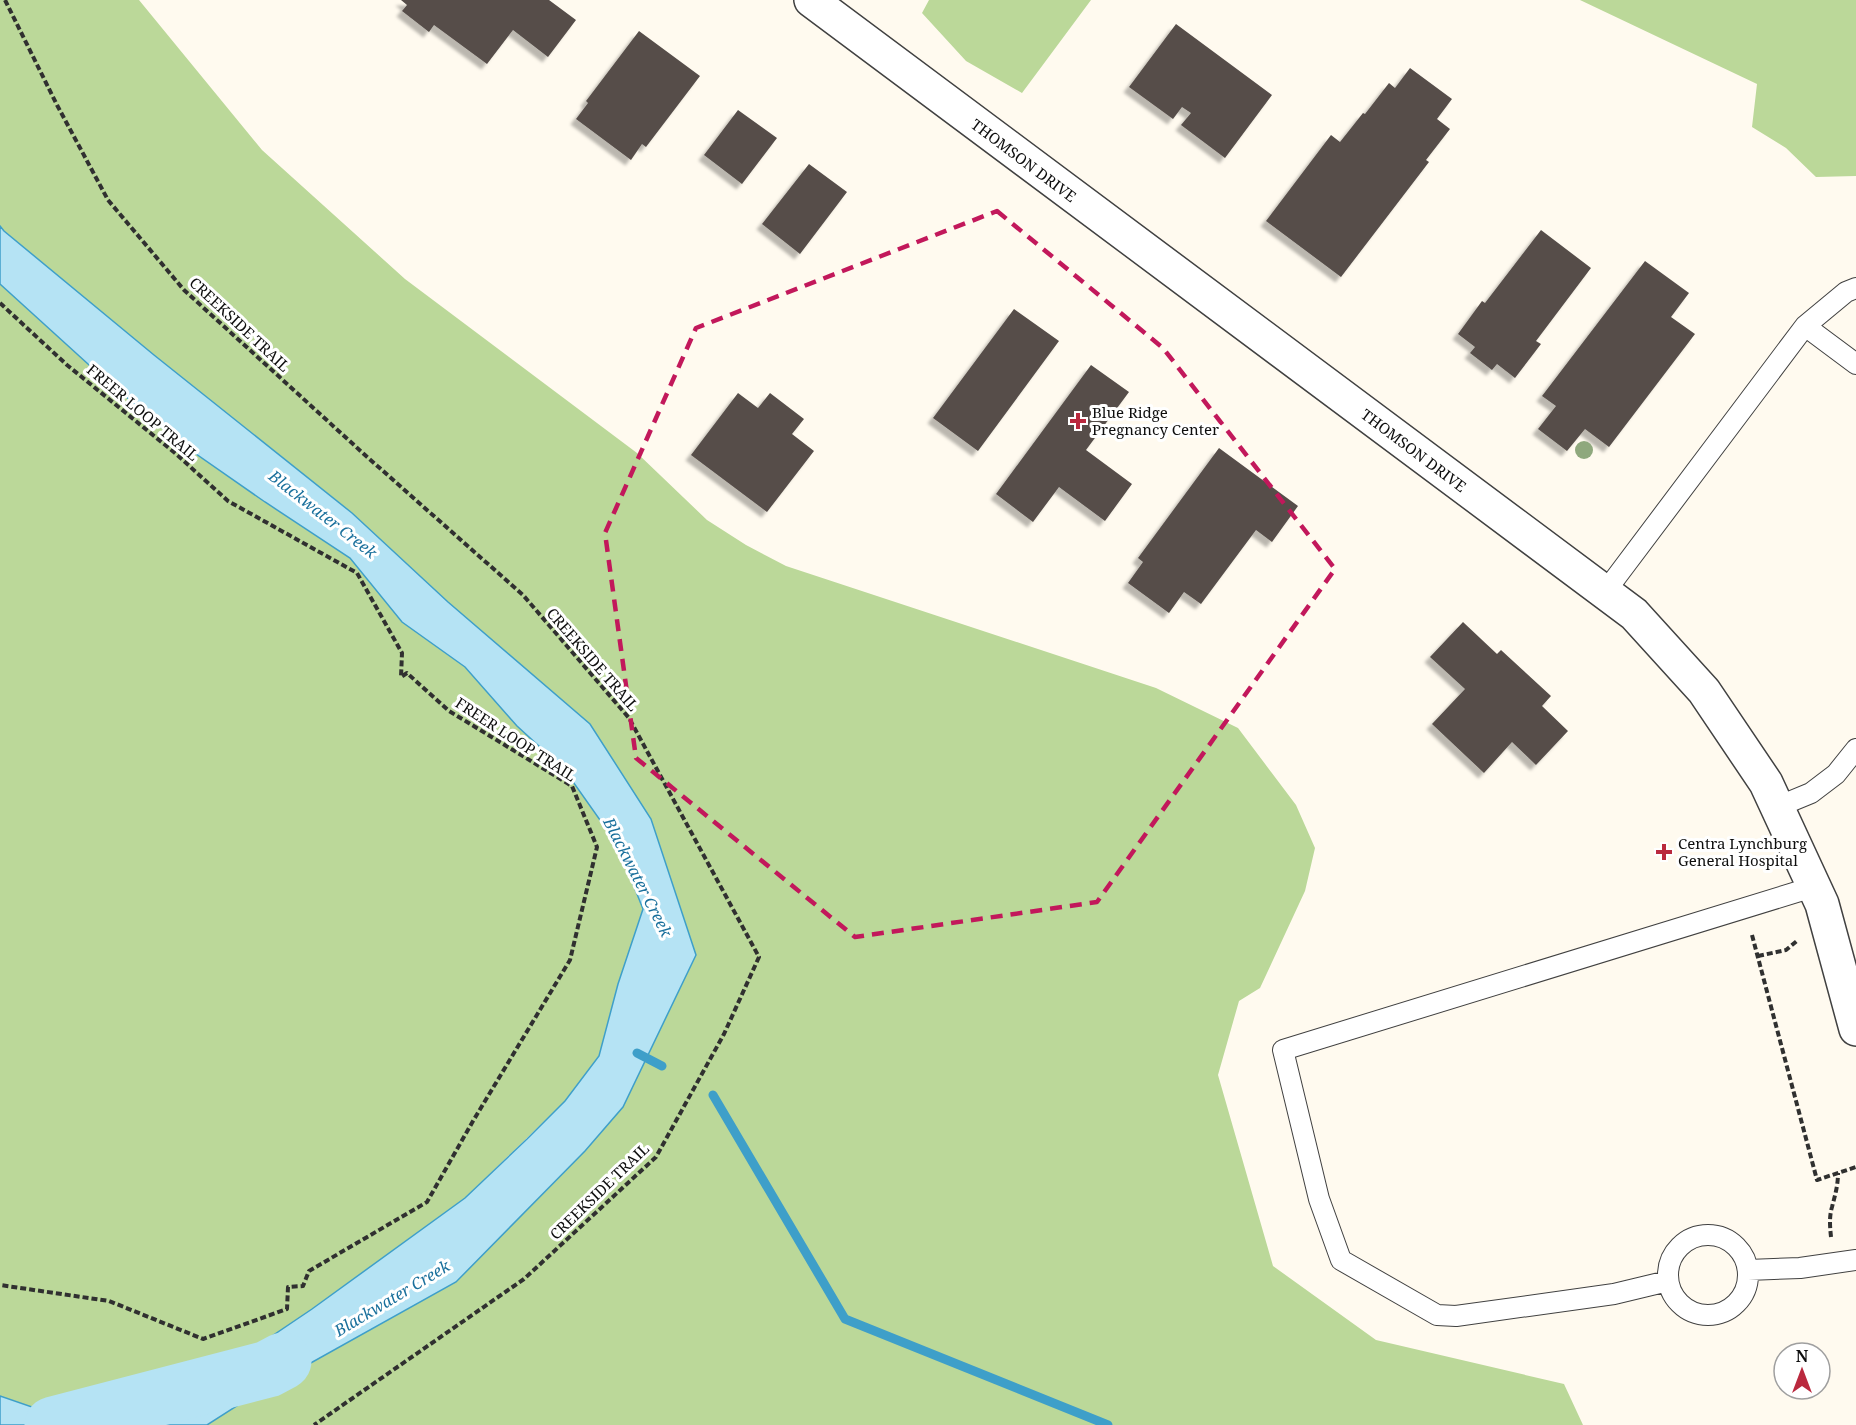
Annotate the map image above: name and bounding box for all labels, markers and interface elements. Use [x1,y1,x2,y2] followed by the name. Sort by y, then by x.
[967,114,1081,206] street label: THOMSON DRIVE
[185,272,295,376] street label: CREEKSIDE TRAIL
[83,359,203,465] street label: FREER LOOP TRAIL
[1092,402,1219,439] place label: Blue Ridge Pregnancy Center
[1357,404,1471,496] street label: THOMSON DRIVE
[1069,412,1087,430] marker: Blue Ridge Pregnancy Center
[264,464,382,564] water label: Blackwater Creek
[543,603,643,715] street label: CREEKSIDE TRAIL
[452,692,580,786] street label: FREER LOOP TRAIL
[598,813,678,941] water label: Blackwater Creek
[1678,833,1807,870] place label: Centra Lynchburg General Hospital
[1655,843,1673,861] marker: Centra Lynchburg General Hospital
[545,1138,653,1244] street label: CREEKSIDE TRAIL
[329,1254,455,1342] water label: Blackwater Creek
[1772,1341,1832,1401] north arrow
[1796,1345,1809,1367] text: N

